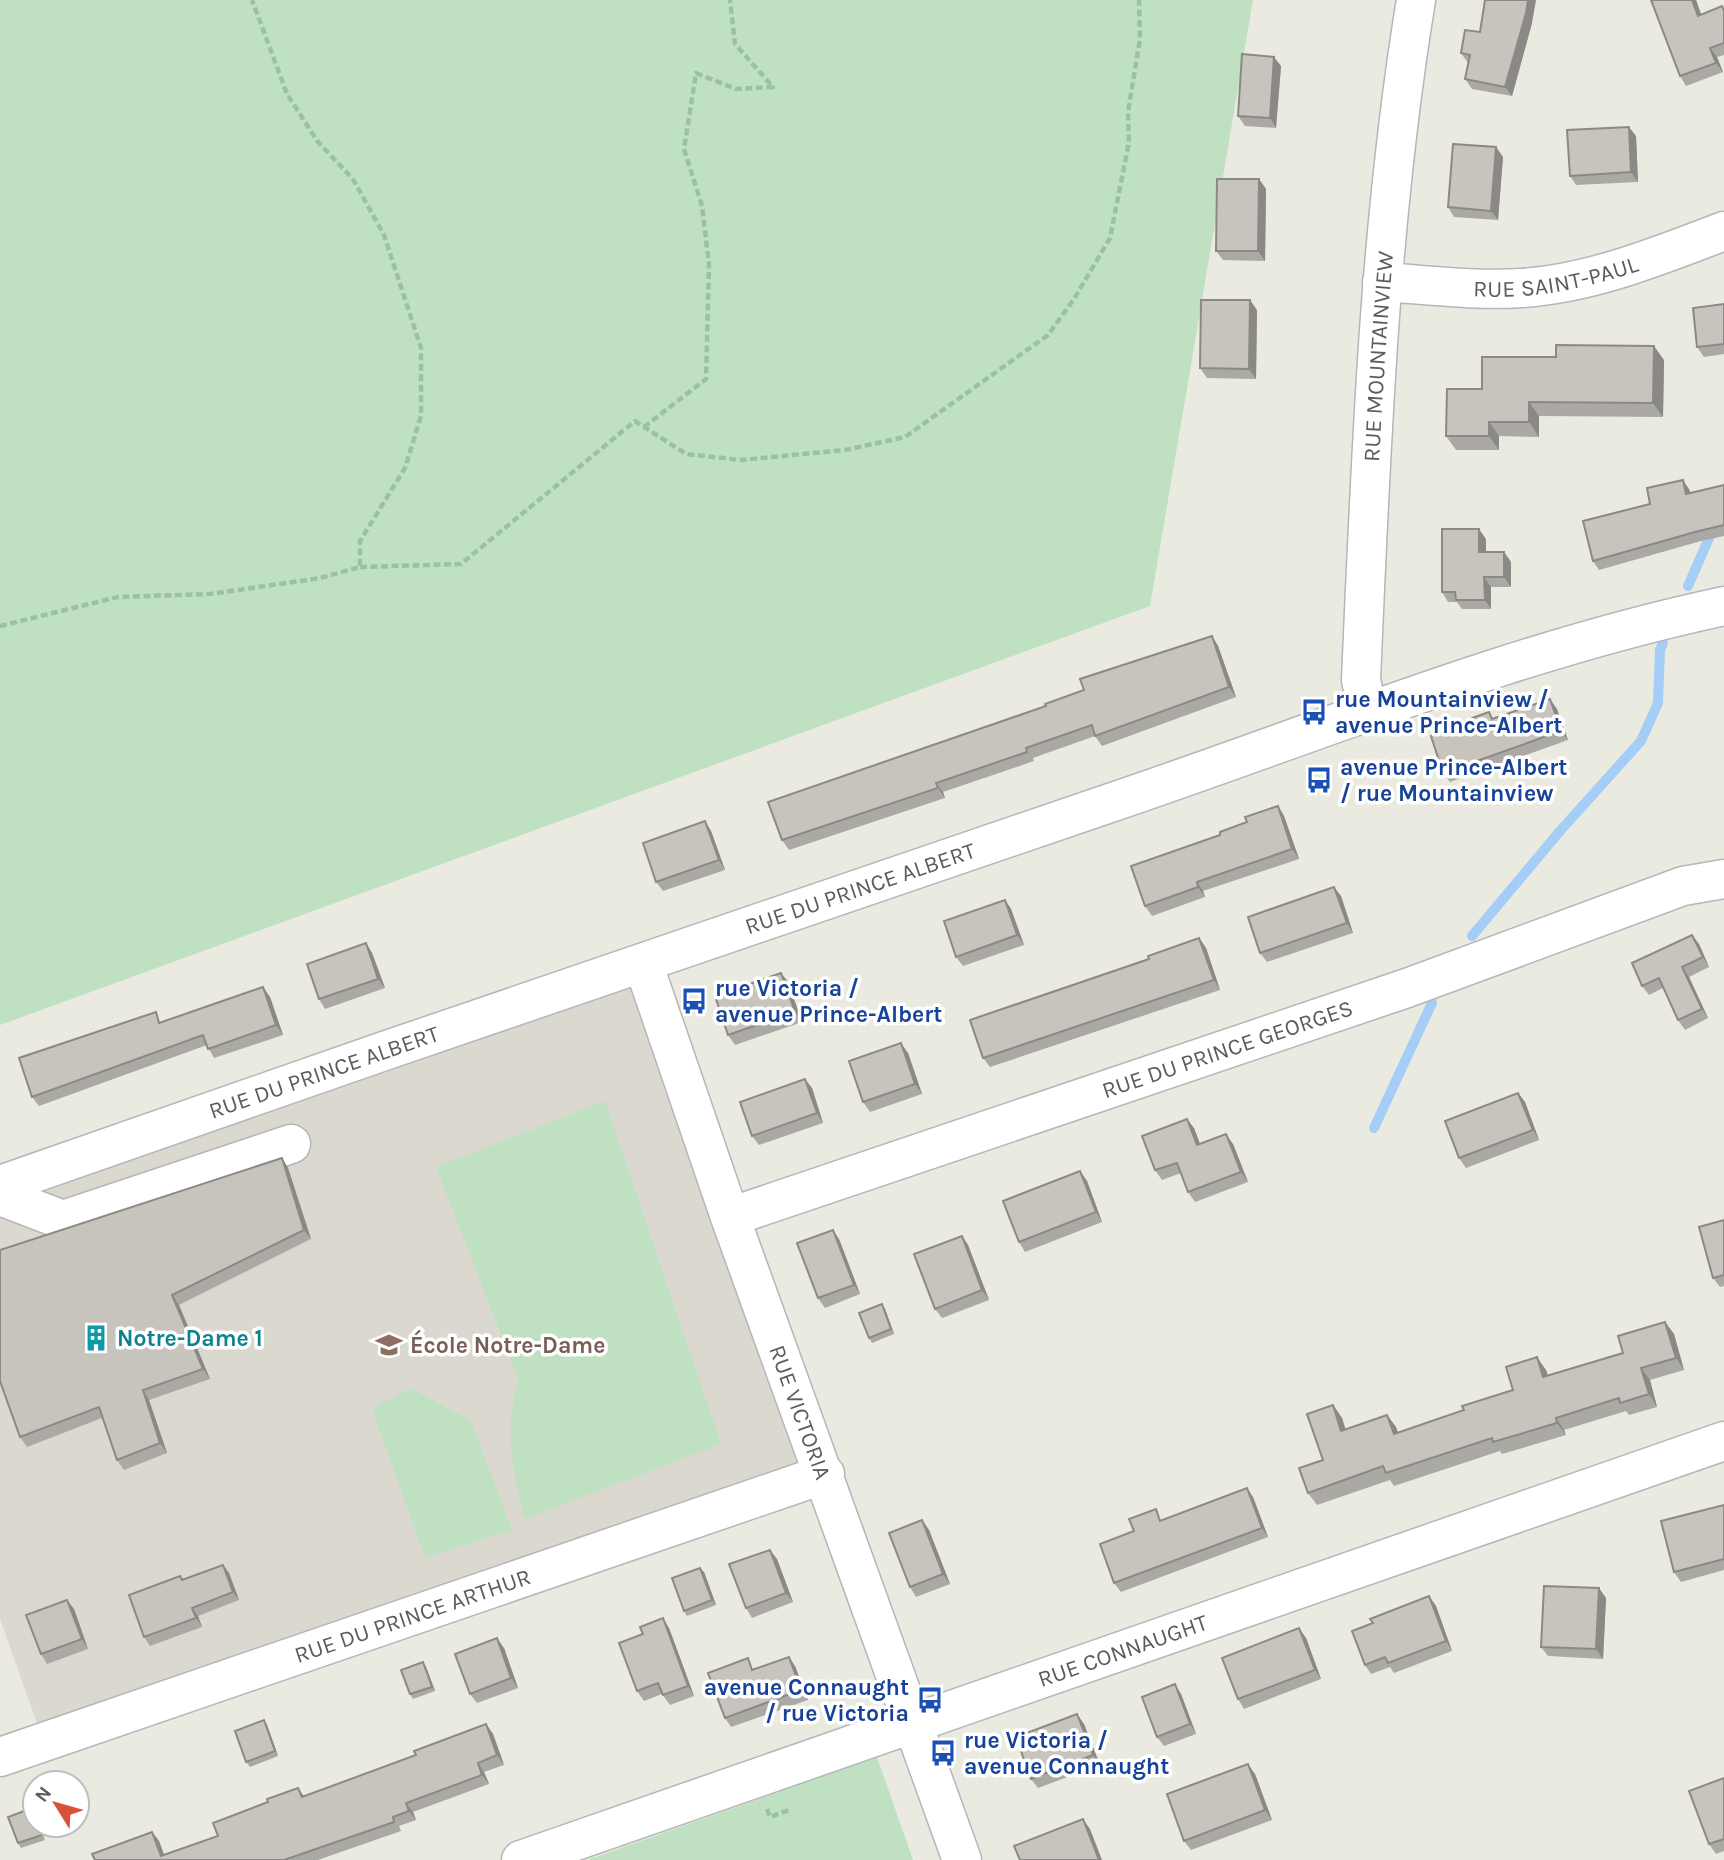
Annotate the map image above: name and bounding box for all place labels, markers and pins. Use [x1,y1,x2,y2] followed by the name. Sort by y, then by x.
[1335,686,1562,739] place label: rue Mountainview / avenue Prince-Albert
[1299,697,1329,727] bus stop icon: rue Mountainview / avenue Prince-Albert
[1340,754,1567,807] place label: avenue Prince-Albert / rue Mountainview
[1304,765,1334,795] bus stop icon: avenue Prince-Albert / rue Mountainview
[715,975,942,1028] place label: rue Victoria / avenue Prince-Albert
[679,986,709,1016] bus stop icon: rue Victoria / avenue Prince-Albert
[81,1323,111,1353] building icon: Notre-Dame 1
[117,1325,263,1352] place label: Notre-Dame 1
[410,1329,605,1359] place label: École Notre-Dame
[374,1330,404,1360] school or university icon: École Notre-Dame
[704,1674,909,1727] place label: avenue Connaught / rue Victoria
[915,1685,945,1715] bus stop icon: avenue Connaught / rue Victoria
[964,1727,1169,1780] place label: rue Victoria / avenue Connaught
[928,1738,958,1768] bus stop icon: rue Victoria / avenue Connaught

